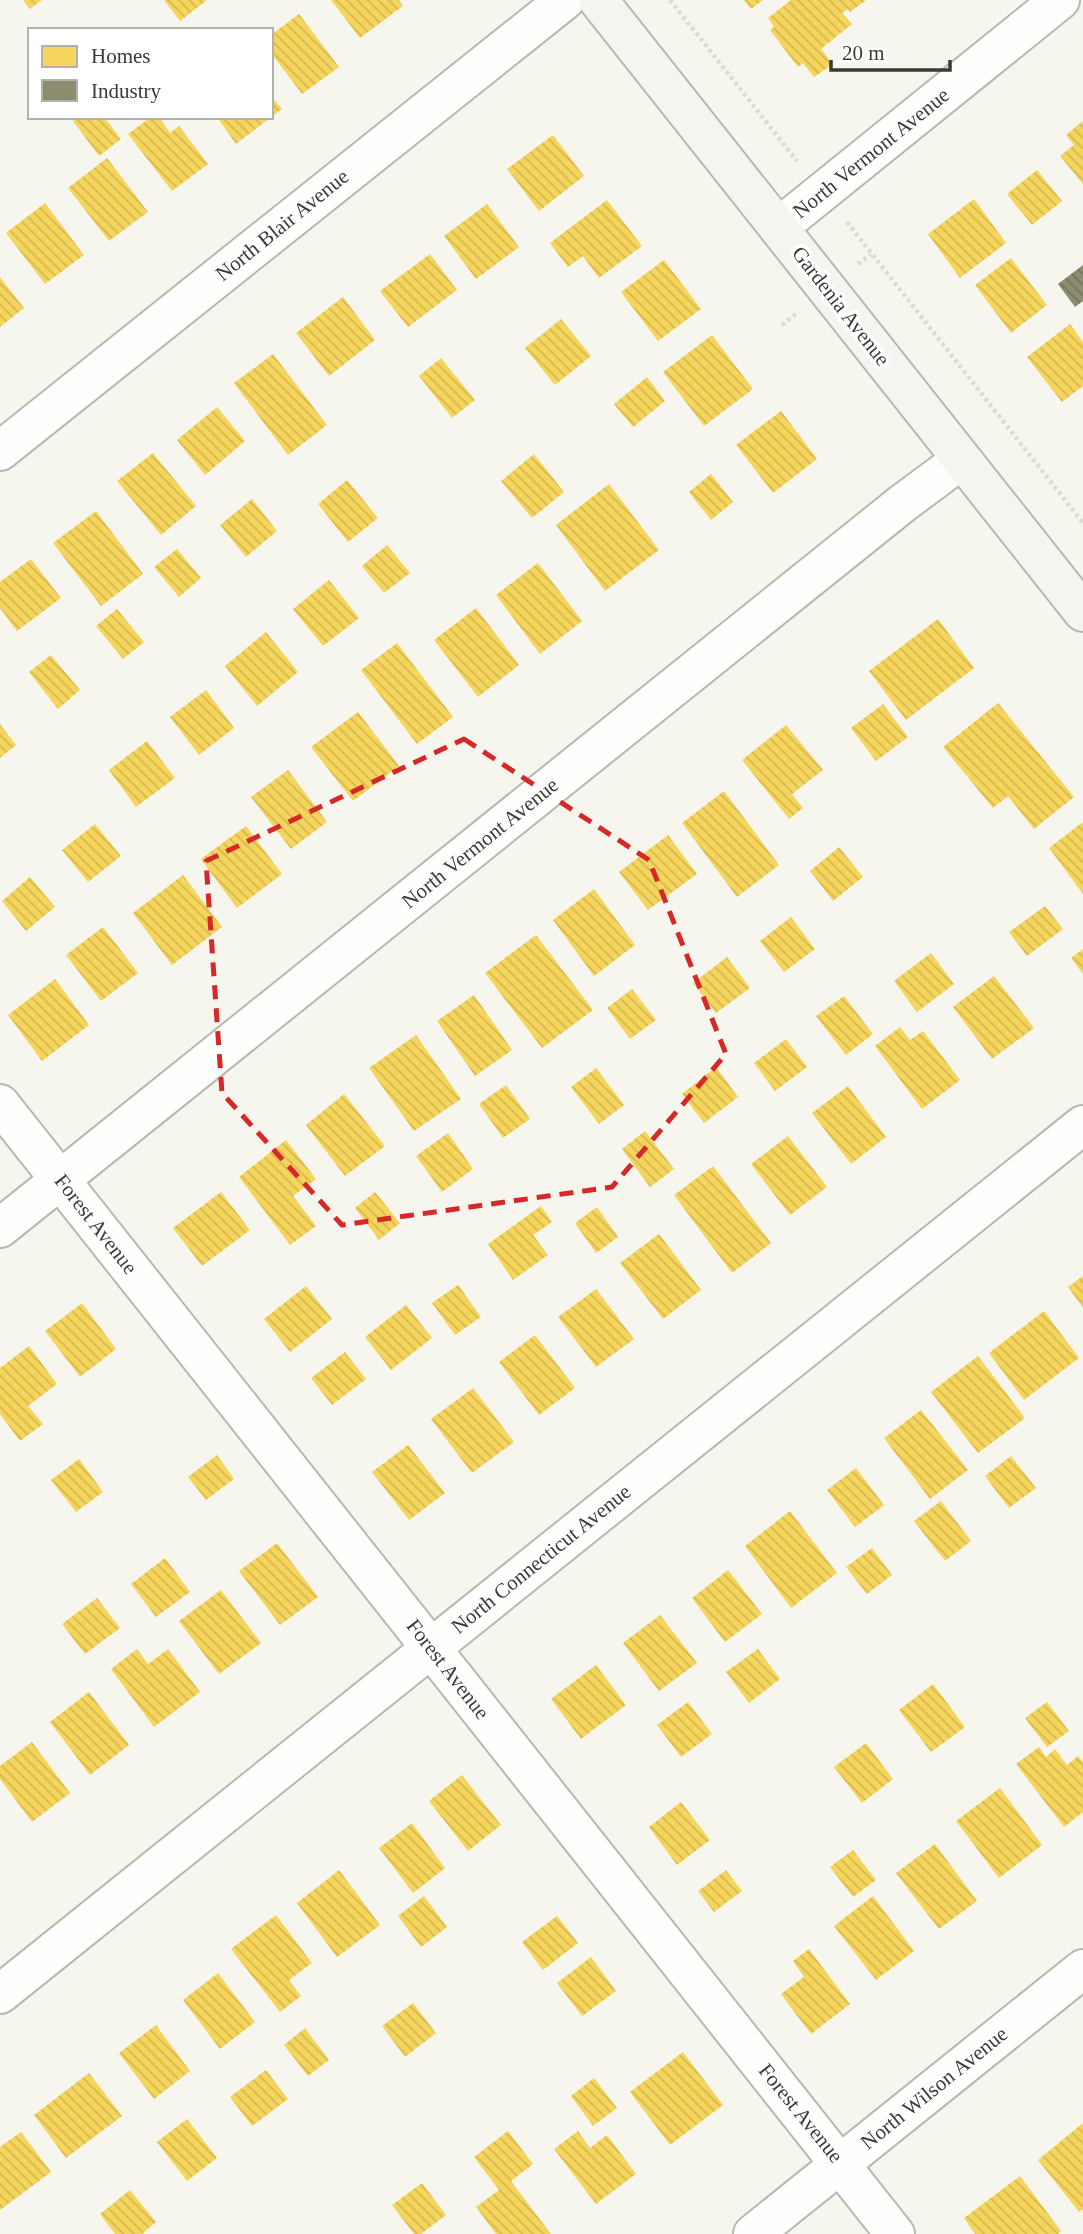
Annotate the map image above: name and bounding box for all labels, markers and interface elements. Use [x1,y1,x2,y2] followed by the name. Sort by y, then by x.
[28,28,273,119] legend
[831,28,950,72] scale bar
[842,41,885,65] text: 20 m
[91,44,151,68] text: Homes
[91,79,161,103] text: Industry
[788,83,954,223] street label: North Vermont Avenue
[211,164,353,286] street label: North Blair Avenue
[787,242,895,370] street label: Gardenia Avenue
[397,773,563,913] street label: North Vermont Avenue
[49,1169,143,1279] street label: Forest Avenue
[447,1479,635,1639] street label: North Connecticut Avenue
[401,1614,495,1724] street label: Forest Avenue
[856,2022,1012,2154] street label: North Wilson Avenue
[754,2059,848,2167] street label: Forest Avenue

